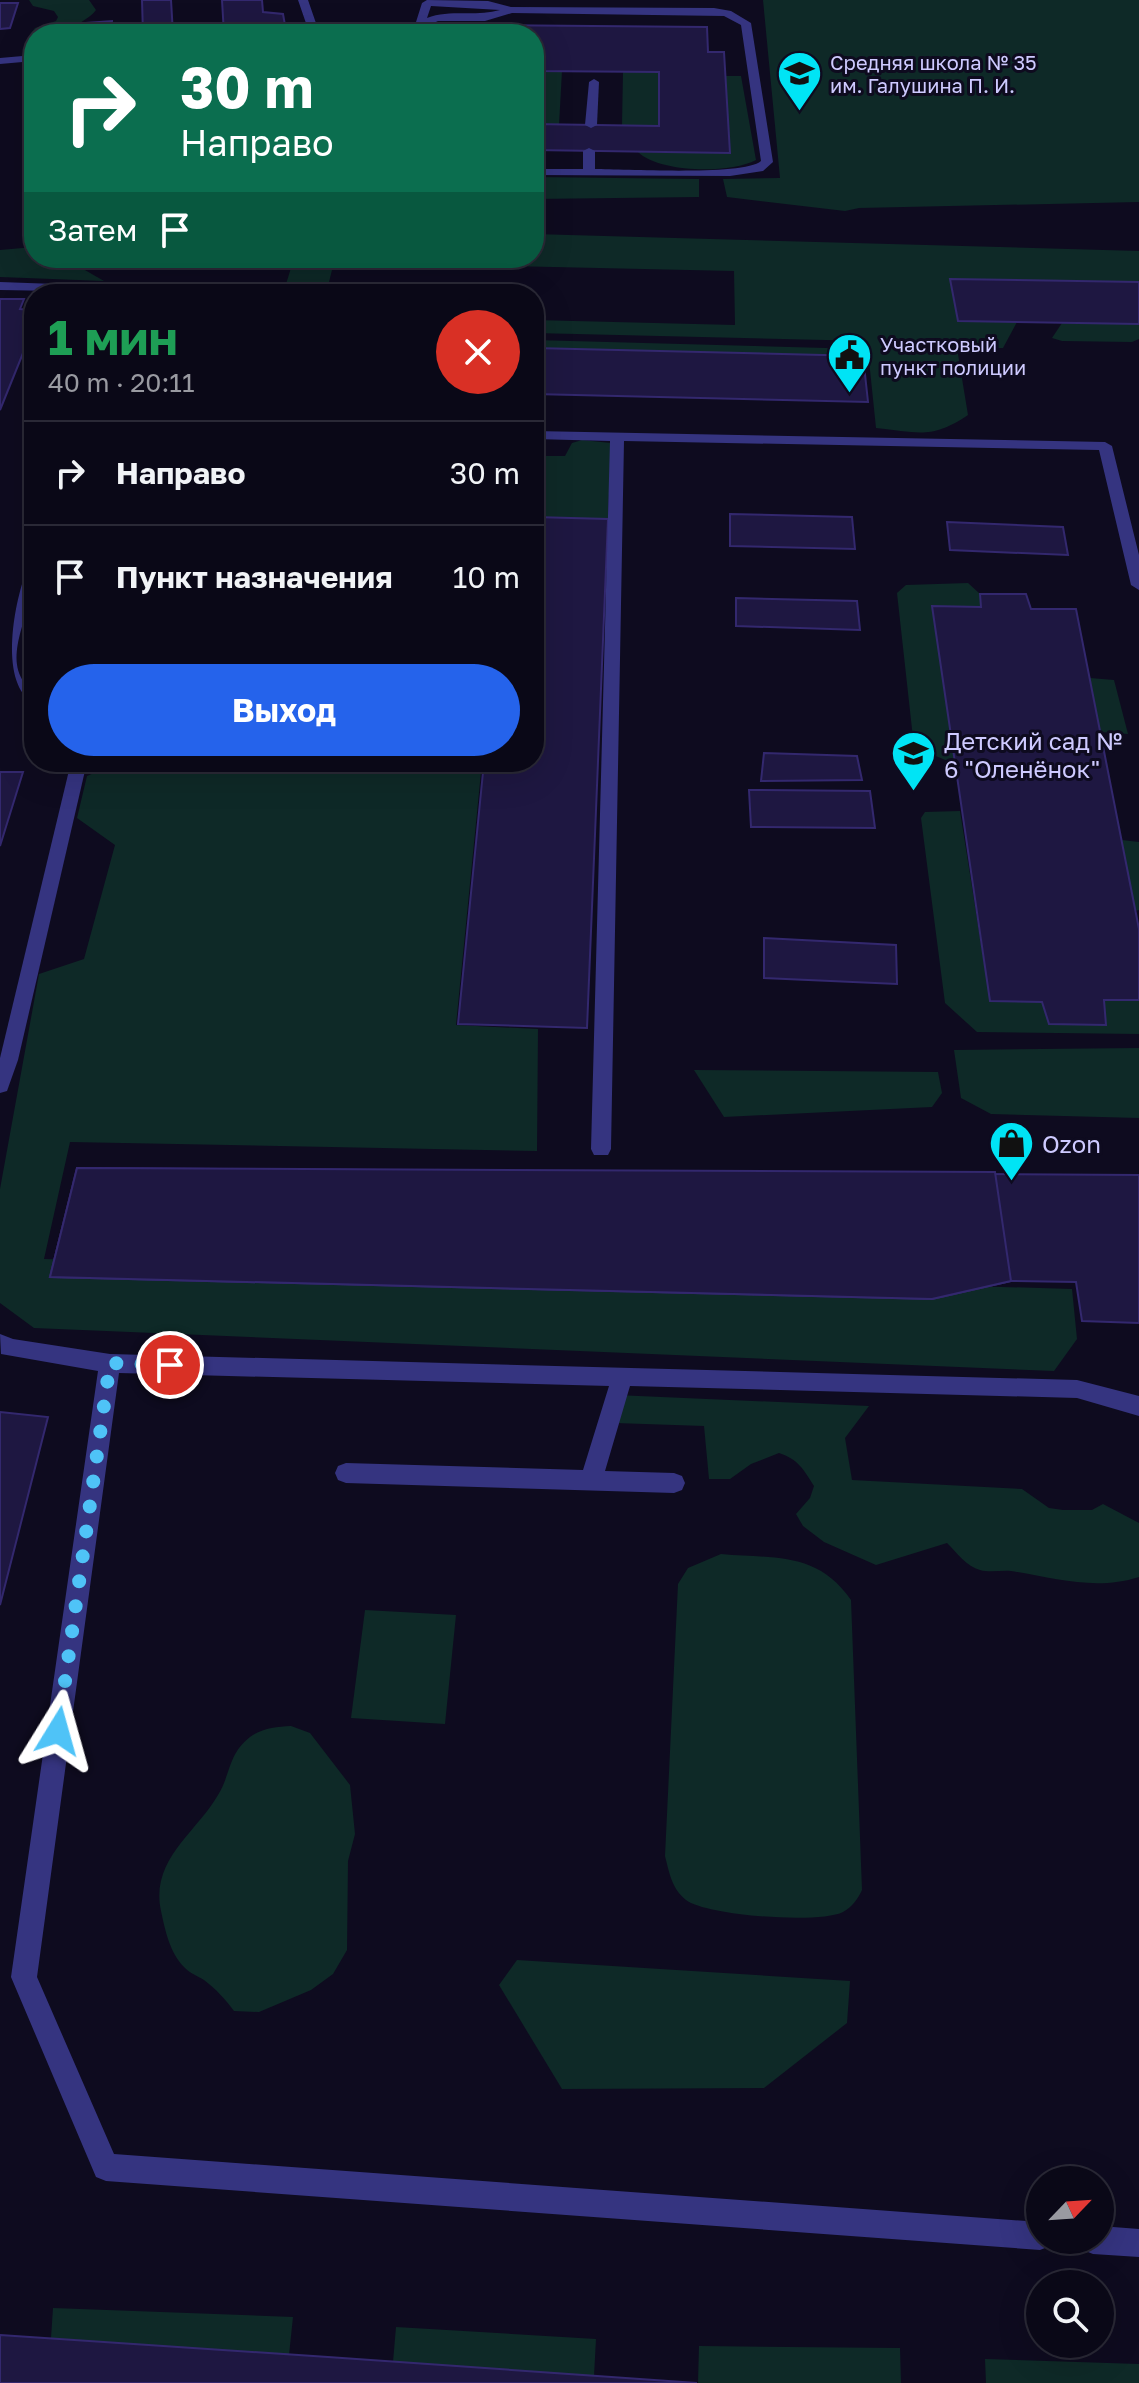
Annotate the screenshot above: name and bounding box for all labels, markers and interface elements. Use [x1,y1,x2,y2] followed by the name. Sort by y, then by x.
[775,49,823,112] school or university icon: Средняя школа № 35 им. Галушина П. И.
[830,50,1037,97] place label: Средняя школа № 35 им. Галушина П. И.
[180,53,314,120] text: 30 m
[48,56,152,160] icon: right
[180,121,334,164] text: Направо
[153,208,197,252] icon: arrive
[48,212,137,248] text: Затем
[48,308,178,366] text: 1 мин
[436,310,520,394] button: close
[825,332,873,395] public building icon: Участковый пункт полиции
[880,332,1026,379] place label: Участковый пункт полиции
[48,367,195,398] text: 40 m · 20:11
[48,451,92,495] icon: right
[116,455,245,491] text: Направо
[450,455,520,491] text: 30 m
[48,555,92,599] icon: arrive
[116,559,393,595] text: Пункт назначения
[453,559,520,595] text: 10 m
[48,664,520,756] button: Выход
[944,726,1122,783] place label: Детский сад № 6 "Оленёнок"
[889,730,937,793] school or university icon: Детский сад № 6 "Оленёнок"
[987,1119,1035,1182] shop icon: Ozon
[1042,1129,1101,1158] place label: Ozon
[136,1331,204,1399] pin
[148,1343,192,1387] icon: arrive
[16,1689,100,1773] position arrow
[1026,2166,1114,2254] north arrow
[1026,2166,1114,2358] map controls
[1026,2270,1114,2358] button: search

